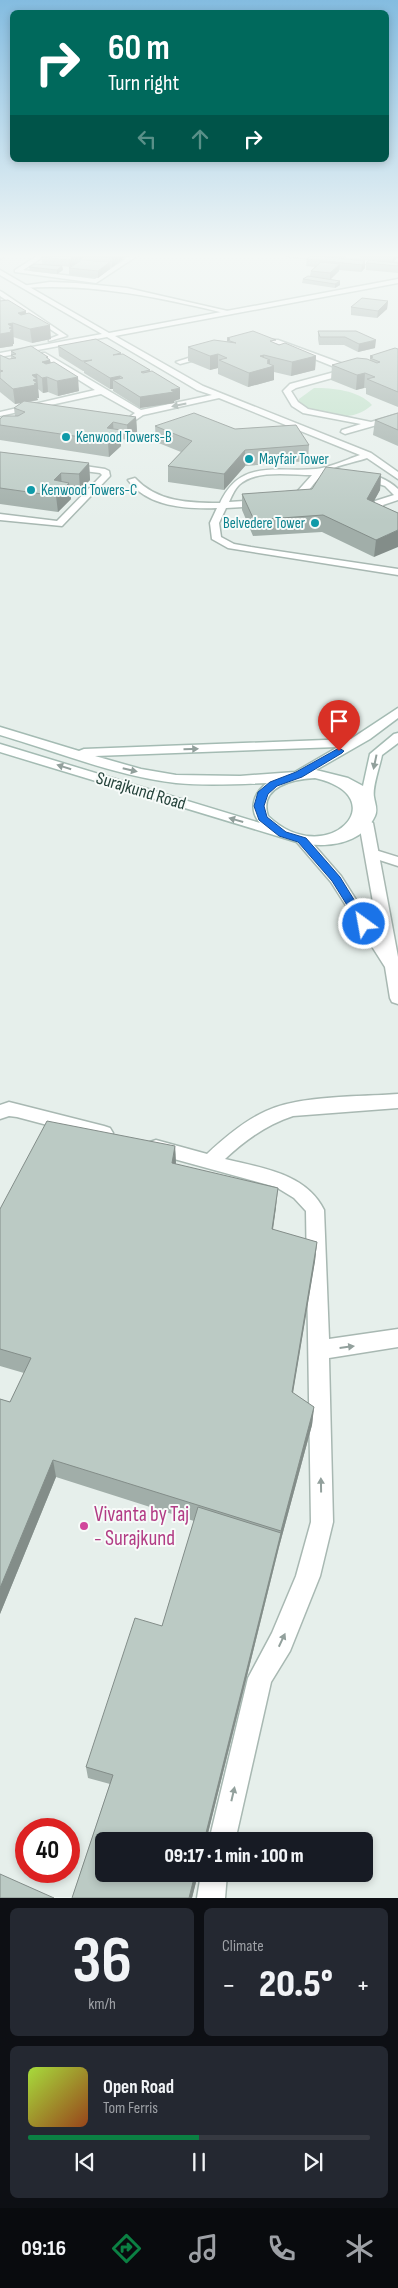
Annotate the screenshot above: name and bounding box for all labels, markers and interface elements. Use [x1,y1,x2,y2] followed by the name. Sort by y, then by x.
[108,27,170,70] text: 60 m
[25,30,90,95] icon: right
[108,70,179,97] text: Turn right
[133,125,161,153] icon: left
[186,125,214,153] icon: ahead
[239,125,267,153] icon: right
[171,401,187,409] one-way arrow
[76,428,172,447] place label: Kenwood Towers-B
[60,431,72,443] marker: Kenwood Towers-B
[259,450,330,469] place label: Mayfair Tower
[243,453,255,465] marker: Mayfair Tower
[41,481,137,500] place label: Kenwood Towers-C
[25,484,37,496] marker: Kenwood Towers-C
[223,514,306,533] place label: Belvedere Tower
[309,517,321,529] marker: Belvedere Tower
[318,700,360,751] pin
[325,707,353,735] icon: arrive
[183,745,199,753] one-way arrow
[370,755,378,771] one-way arrow
[56,763,71,771] one-way arrow
[123,766,138,774] one-way arrow
[94,767,188,815] street label: Surajkund Road
[228,816,243,824] one-way arrow
[337,897,389,949] position arrow
[339,1343,355,1351] one-way arrow
[317,1476,325,1492] one-way arrow
[94,1502,189,1551] place label: Vivanta by Taj - Surajkund
[78,1520,90,1532] marker: Vivanta by Taj - Surajkund
[278,1633,286,1647] one-way arrow
[229,1786,237,1801] one-way arrow
[15,1818,80,1883] speed limit sign: 40
[164,1845,304,1868] text: 09:17 · 1 min · 100 m
[72,1923,132,2001] text: 36
[222,1937,264,1956] text: Climate
[259,1962,333,2007] text: 20.5°
[222,1969,236,2002] text: −
[356,1969,370,2002] text: +
[88,1995,116,2014] text: km/h
[103,2076,174,2099] text: Open Road
[103,2099,158,2118] text: Tom Ferris
[71,2148,99,2176] icon: previous
[185,2148,213,2176] icon: pause
[299,2148,327,2176] icon: next
[109,2231,144,2266] icon: directions
[186,2231,221,2266] icon: music
[264,2231,299,2266] icon: phone
[342,2231,377,2266] icon: climate
[21,2235,66,2262] text: 09:16

